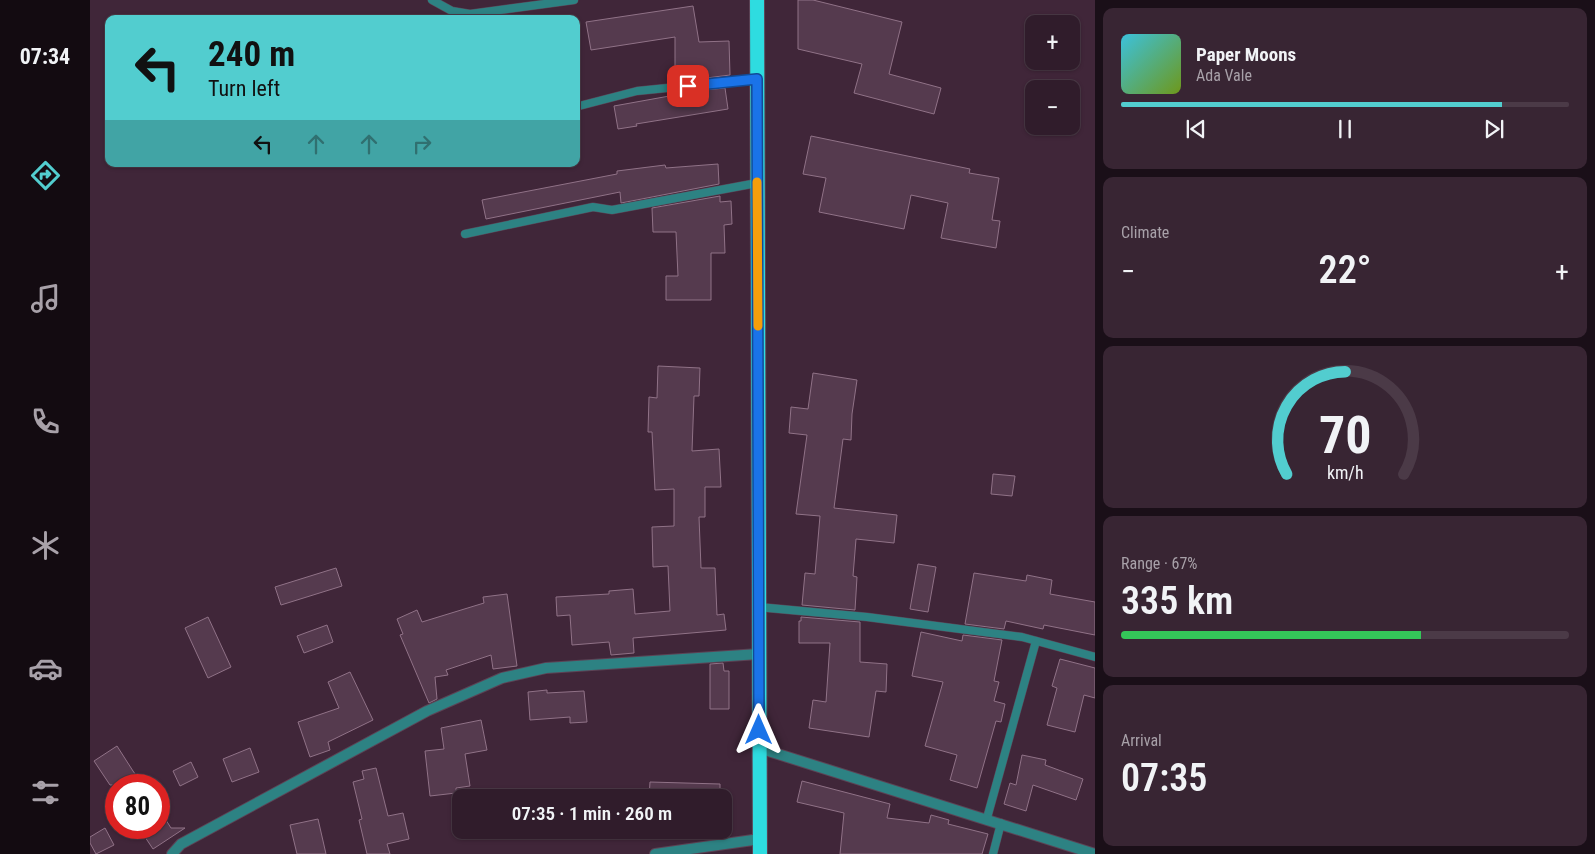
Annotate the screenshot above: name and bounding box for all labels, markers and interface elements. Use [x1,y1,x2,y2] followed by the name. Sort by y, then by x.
[1025,15,1080,135] map controls
[1025,15,1080,70] button: +
[208,34,295,75] text: 240 m
[125,35,190,100] icon: left
[1196,43,1296,66] text: Paper Moons
[20,44,70,69] text: 07:34
[667,65,709,107] pin
[1196,66,1252,85] text: Ada Vale
[674,72,702,100] icon: arrive
[208,76,280,101] text: Turn left
[1025,80,1080,135] button: −
[1182,115,1210,143] icon: previous
[1331,115,1359,143] icon: pause
[1480,115,1508,143] icon: next
[249,130,277,158] icon: left
[302,130,330,158] icon: ahead
[355,130,383,158] icon: ahead
[408,130,436,158] icon: right
[28,158,63,193] icon: directions
[1121,223,1169,242] text: Climate
[1319,248,1371,292] text: 22°
[1121,255,1135,288] text: −
[1555,255,1569,288] text: +
[28,281,63,316] icon: music
[28,404,63,439] icon: phone
[1319,405,1371,466] text: 70
[1327,462,1363,483] text: km/h
[28,528,63,563] icon: climate
[1121,554,1197,573] text: Range · 67%
[1121,579,1233,623] text: 335 km
[28,651,63,686] icon: car
[732,703,784,755] position arrow
[1121,731,1162,750] text: Arrival
[1121,756,1207,800] text: 07:35
[105,774,170,839] speed limit sign: 80
[28,775,63,810] icon: filters
[512,802,672,825] text: 07:35 · 1 min · 260 m

